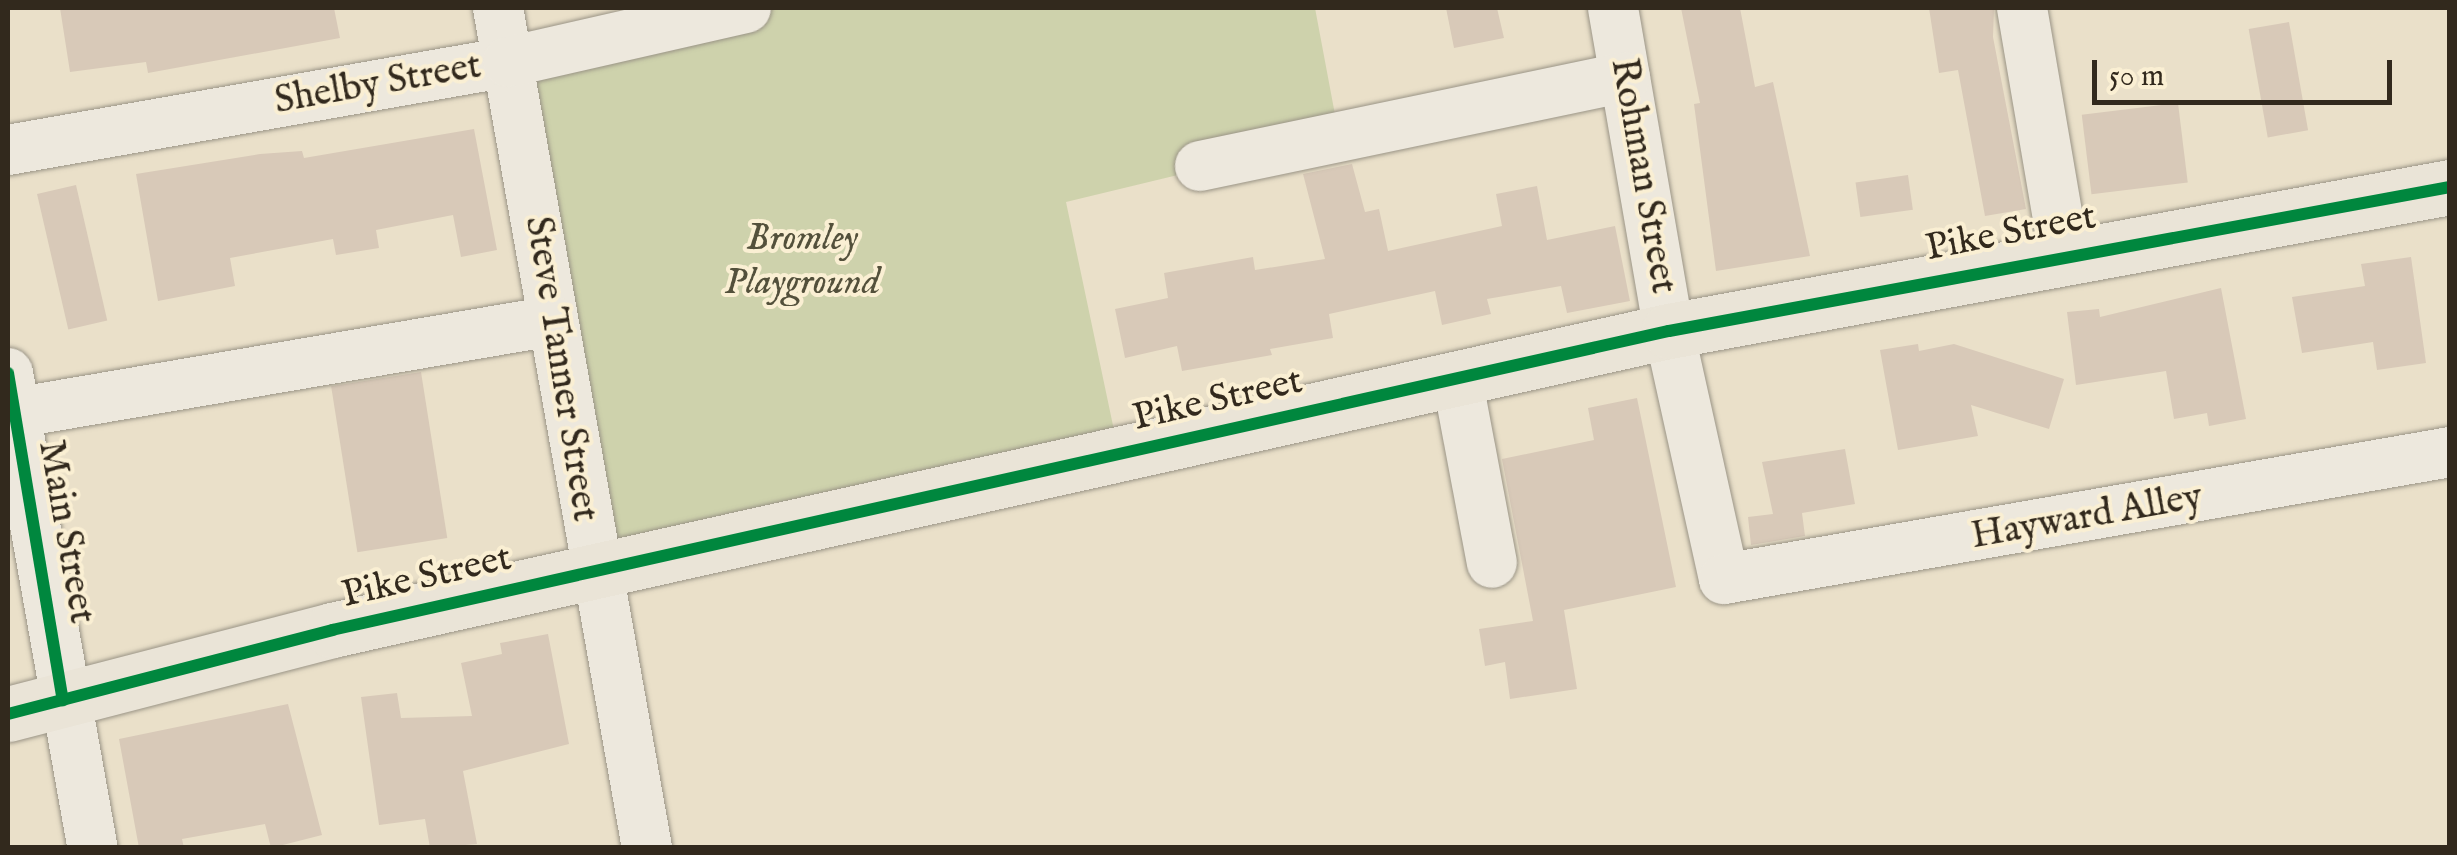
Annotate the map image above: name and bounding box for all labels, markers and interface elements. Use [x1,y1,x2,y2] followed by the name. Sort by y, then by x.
[2097,40,2397,102] scale bar
[271,44,485,126] street label: Shelby Street
[1599,55,1685,297] street label: Rohman Street
[2109,58,2164,96] text: 50 m
[1922,195,2100,273] street label: Pike Street
[513,213,607,525] street label: Steve Tanner Street
[724,217,880,306] park label: Bromley Playground
[1129,359,1307,443] street label: Pike Street
[26,437,104,627] street label: Main Street
[1968,475,2206,561] street label: Hayward Alley
[338,536,516,620] street label: Pike Street

